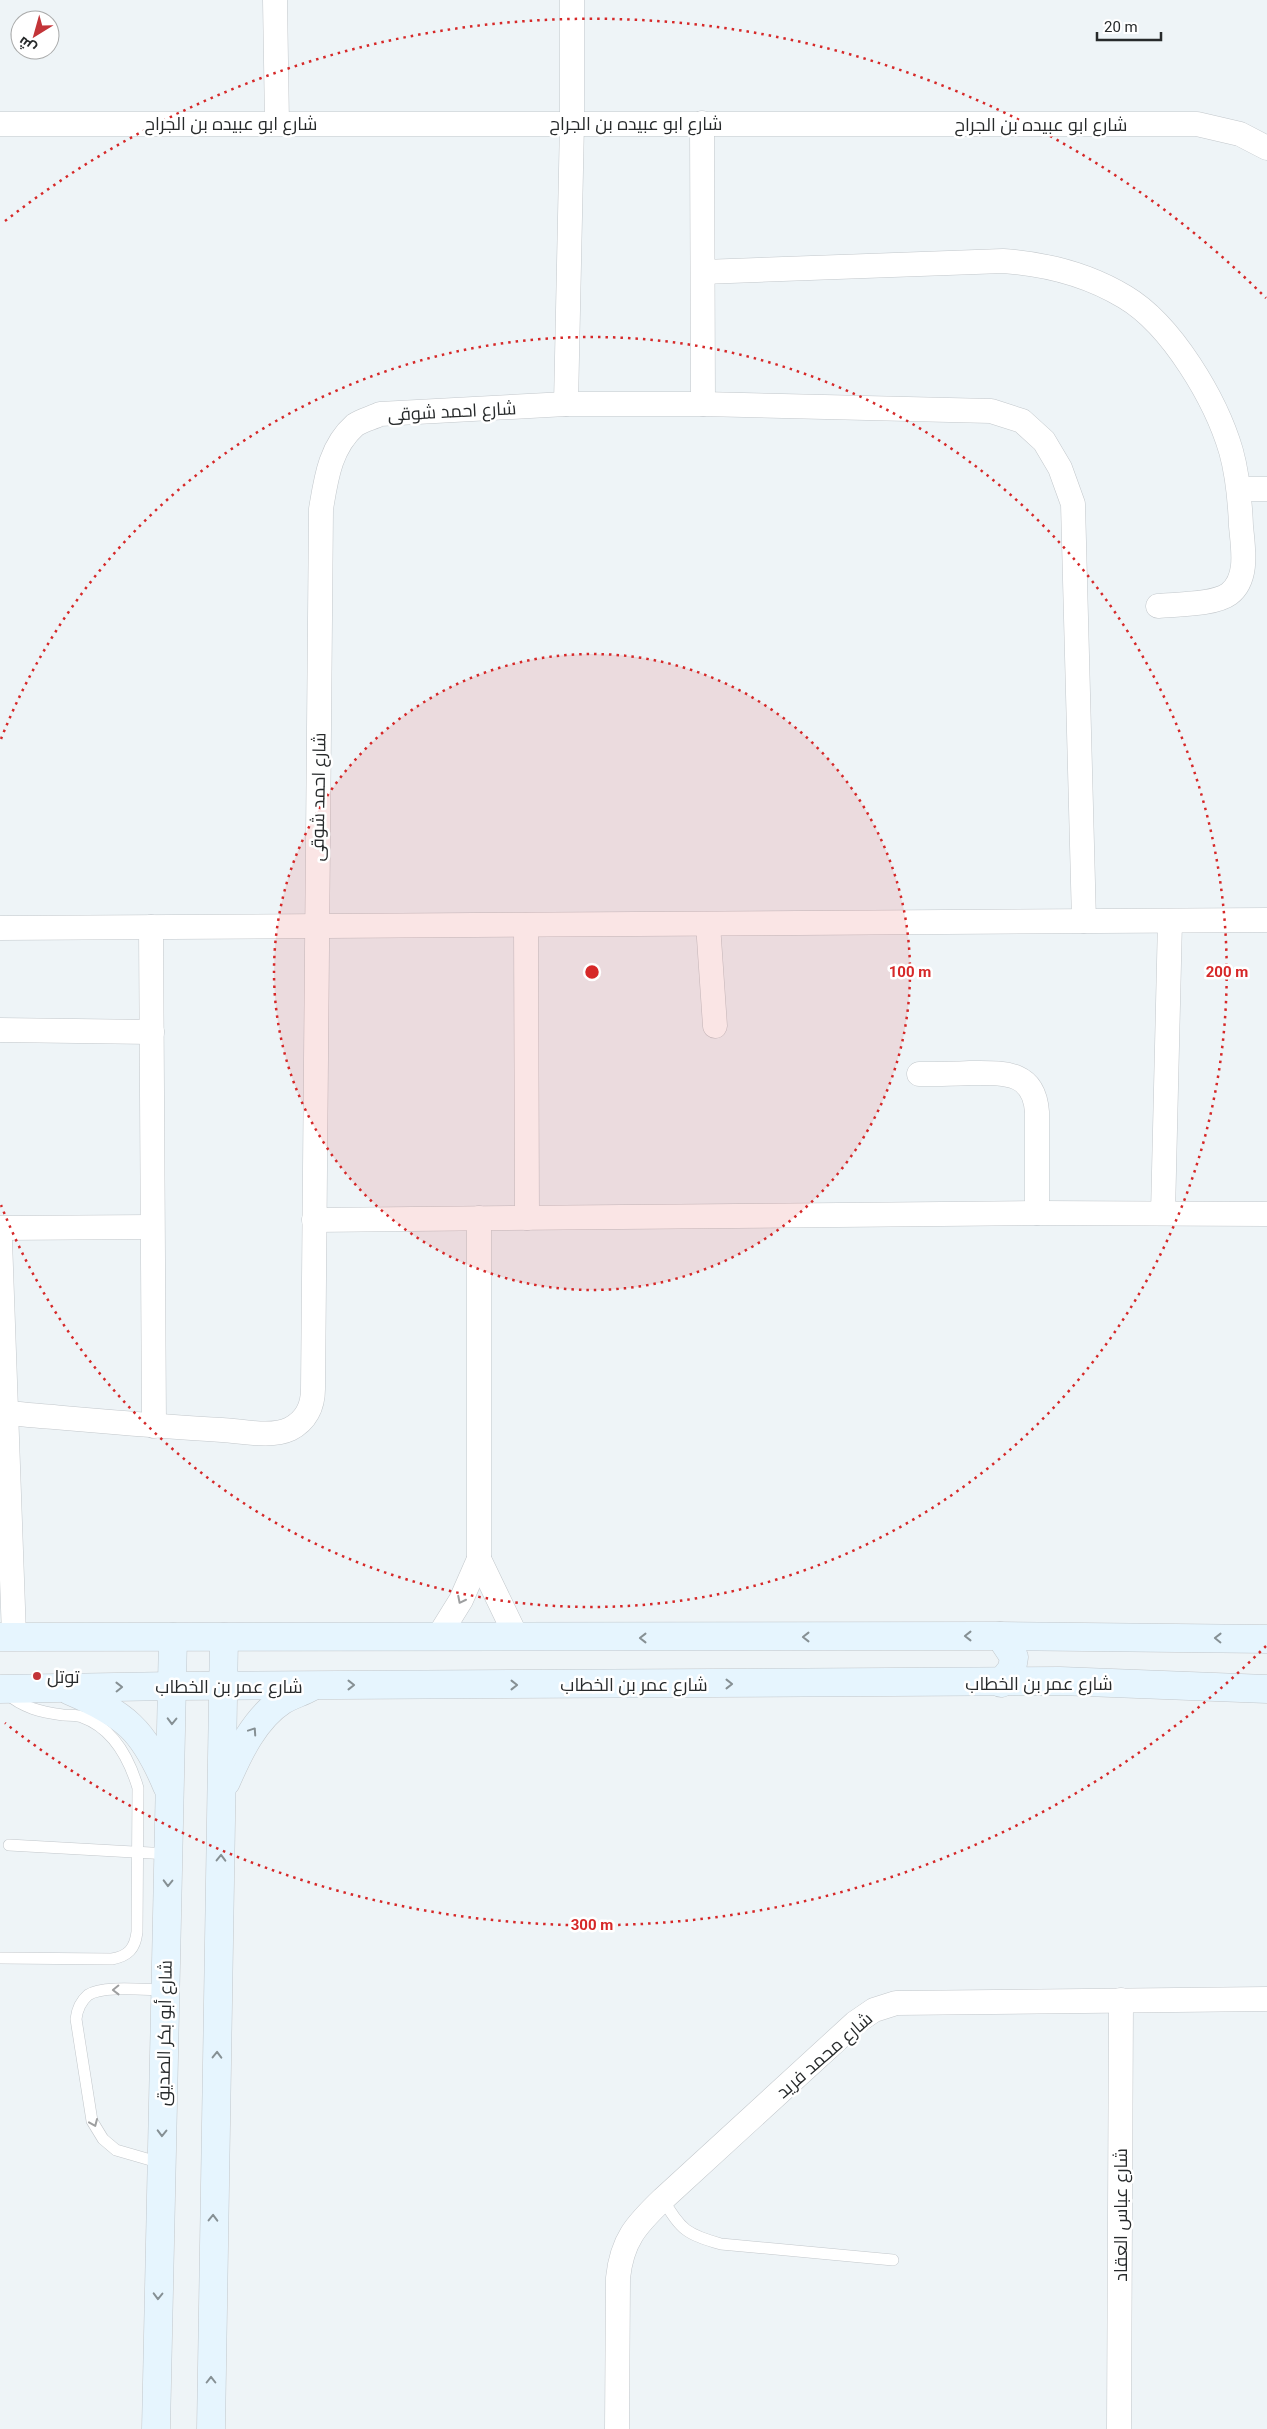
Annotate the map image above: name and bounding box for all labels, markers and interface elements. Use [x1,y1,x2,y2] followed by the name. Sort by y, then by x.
[10,10,60,60] north arrow
[1097,10,1161,42] scale bar
[1104,18,1138,36] text: 20 m
[15,33,40,57] text: ش
[145,113,317,136] street label: شارع ابو عبيده بن الجراح
[550,113,722,136] street label: شارع ابو عبيده بن الجراح
[955,114,1127,137] street label: شارع ابو عبيده بن الجراح
[387,397,517,427] street label: شارع احمد شوقى
[306,732,332,862] street label: شارع احمد شوقى
[583,963,601,981] centre of rings
[889,963,931,981] text: 100 m
[1206,963,1248,981] text: 200 m
[457,1594,467,1603] one-way arrow
[964,1631,972,1641] one-way arrow
[802,1632,810,1642] one-way arrow
[639,1633,647,1643] one-way arrow
[1214,1633,1222,1643] one-way arrow
[47,1666,80,1688] place label: توتل
[31,1670,43,1682] marker: توتل
[965,1673,1113,1696] street label: شارع عمر بن الخطاب
[560,1674,708,1697] street label: شارع عمر بن الخطاب
[155,1676,303,1699] street label: شارع عمر بن الخطاب
[510,1679,518,1690] one-way arrow
[725,1679,733,1689] one-way arrow
[348,1680,355,1690] one-way arrow
[115,1682,123,1692] one-way arrow
[166,1717,177,1725] one-way arrow
[247,1727,256,1737] one-way arrow
[216,1854,227,1862] one-way arrow
[163,1880,173,1888] one-way arrow
[571,1916,613,1934] text: 300 m
[152,1960,178,2106] street label: شارع أبو بكر الصديق
[112,1985,120,1995] one-way arrow
[772,2008,878,2104] street label: شارع محمد فريد
[212,2051,222,2059] one-way arrow
[88,2118,99,2127] one-way arrow
[157,2130,167,2138] one-way arrow
[1110,2148,1133,2282] street label: شارع عباس العقاد
[208,2214,218,2222] one-way arrow
[153,2292,164,2300] one-way arrow
[206,2376,216,2384] one-way arrow

